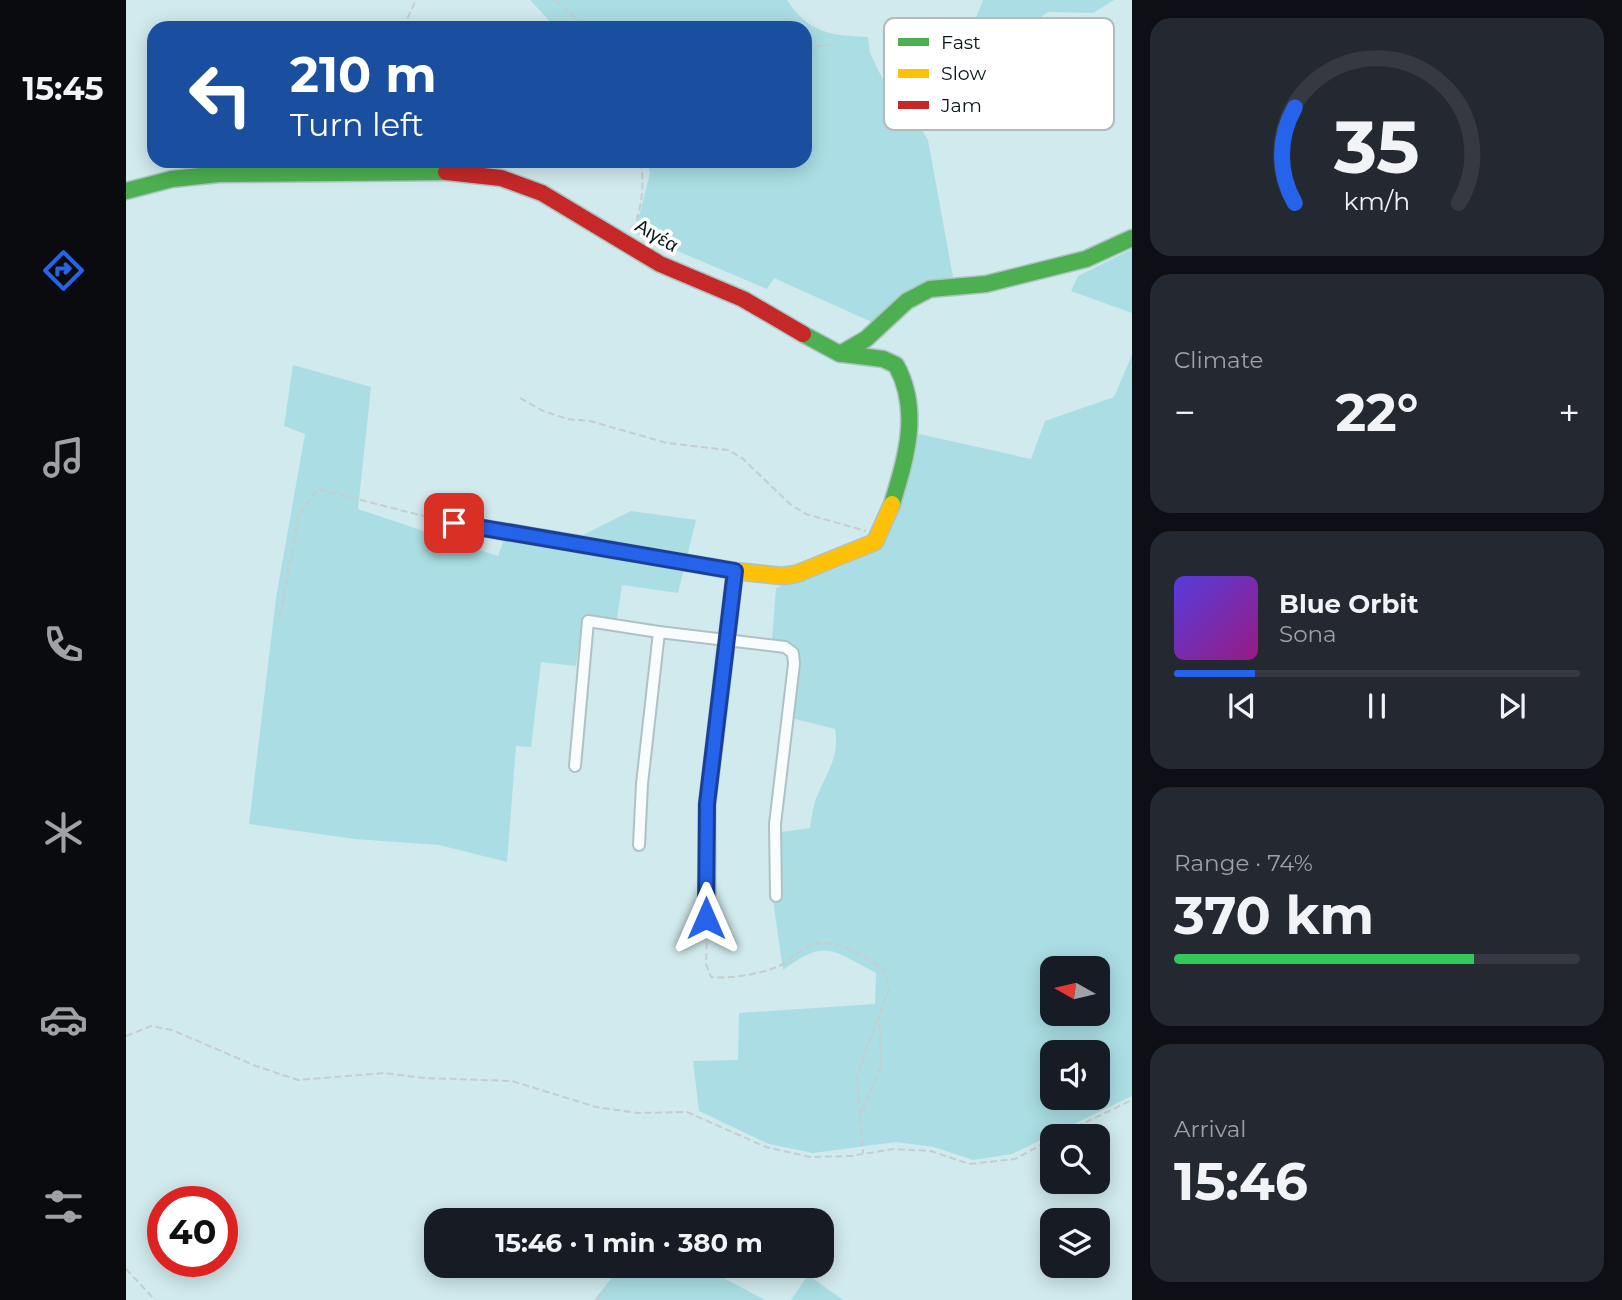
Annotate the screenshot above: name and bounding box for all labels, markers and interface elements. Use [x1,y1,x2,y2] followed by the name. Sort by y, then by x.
[884,18,1114,130] legend
[941,31,981,54] text: Fast
[290,45,437,104] text: 210 m
[175,49,266,140] icon: left
[941,62,986,85] text: Slow
[22,69,104,108] text: 15:45
[940,94,982,117] text: Jam
[1333,104,1420,192] text: 35
[290,105,424,144] text: Turn left
[1344,186,1410,216] text: km/h
[631,214,682,257] street label: Αιγέα
[39,246,88,295] icon: directions
[1174,346,1263,374] text: Climate
[1335,381,1419,444] text: 22°
[1174,389,1196,436] text: −
[1558,389,1580,436] text: +
[39,433,88,482] icon: music
[424,493,484,553] pin
[435,504,473,542] icon: arrive
[1279,588,1418,620] text: Blue Orbit
[39,620,88,669] icon: phone
[1279,620,1337,648] text: Sona
[1223,687,1261,725] icon: previous
[1358,687,1396,725] icon: pause
[1493,687,1531,725] icon: next
[39,808,88,857] icon: climate
[1174,849,1313,877] text: Range · 74%
[669,881,743,955] position arrow
[1174,884,1374,947] text: 370 km
[1040,956,1110,1026] north arrow
[1040,956,1110,1278] map controls
[39,995,88,1044] icon: car
[1040,1040,1110,1110] button: sound
[1174,1115,1247,1143] text: Arrival
[1040,1124,1110,1194] button: search
[1174,1150,1308,1213] text: 15:46
[39,1182,88,1231] icon: filters
[147,1186,238,1277] speed limit sign: 40
[1040,1208,1110,1278] button: layers
[495,1227,763,1259] text: 15:46 · 1 min · 380 m

